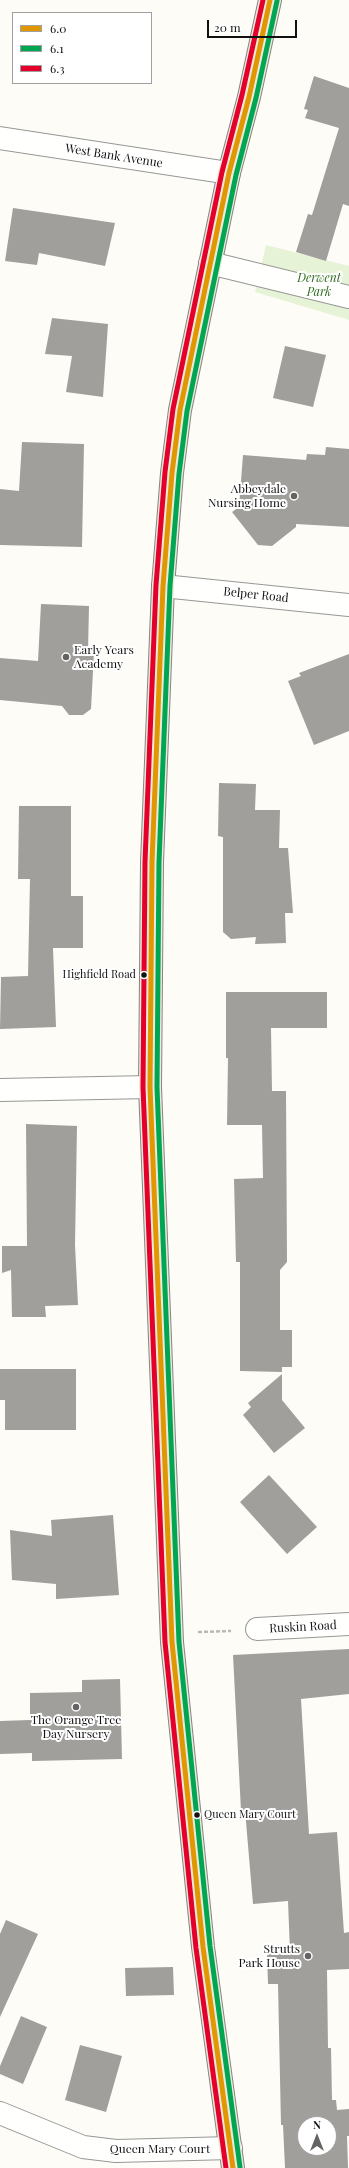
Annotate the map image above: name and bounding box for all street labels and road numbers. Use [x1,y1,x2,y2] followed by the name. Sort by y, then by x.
[64,141,164,171] street label: West Bank Avenue
[223,584,289,606] street label: Belper Road
[269,1618,337,1636] street label: Ruskin Road
[110,2142,210,2156] street label: Queen Mary Court

